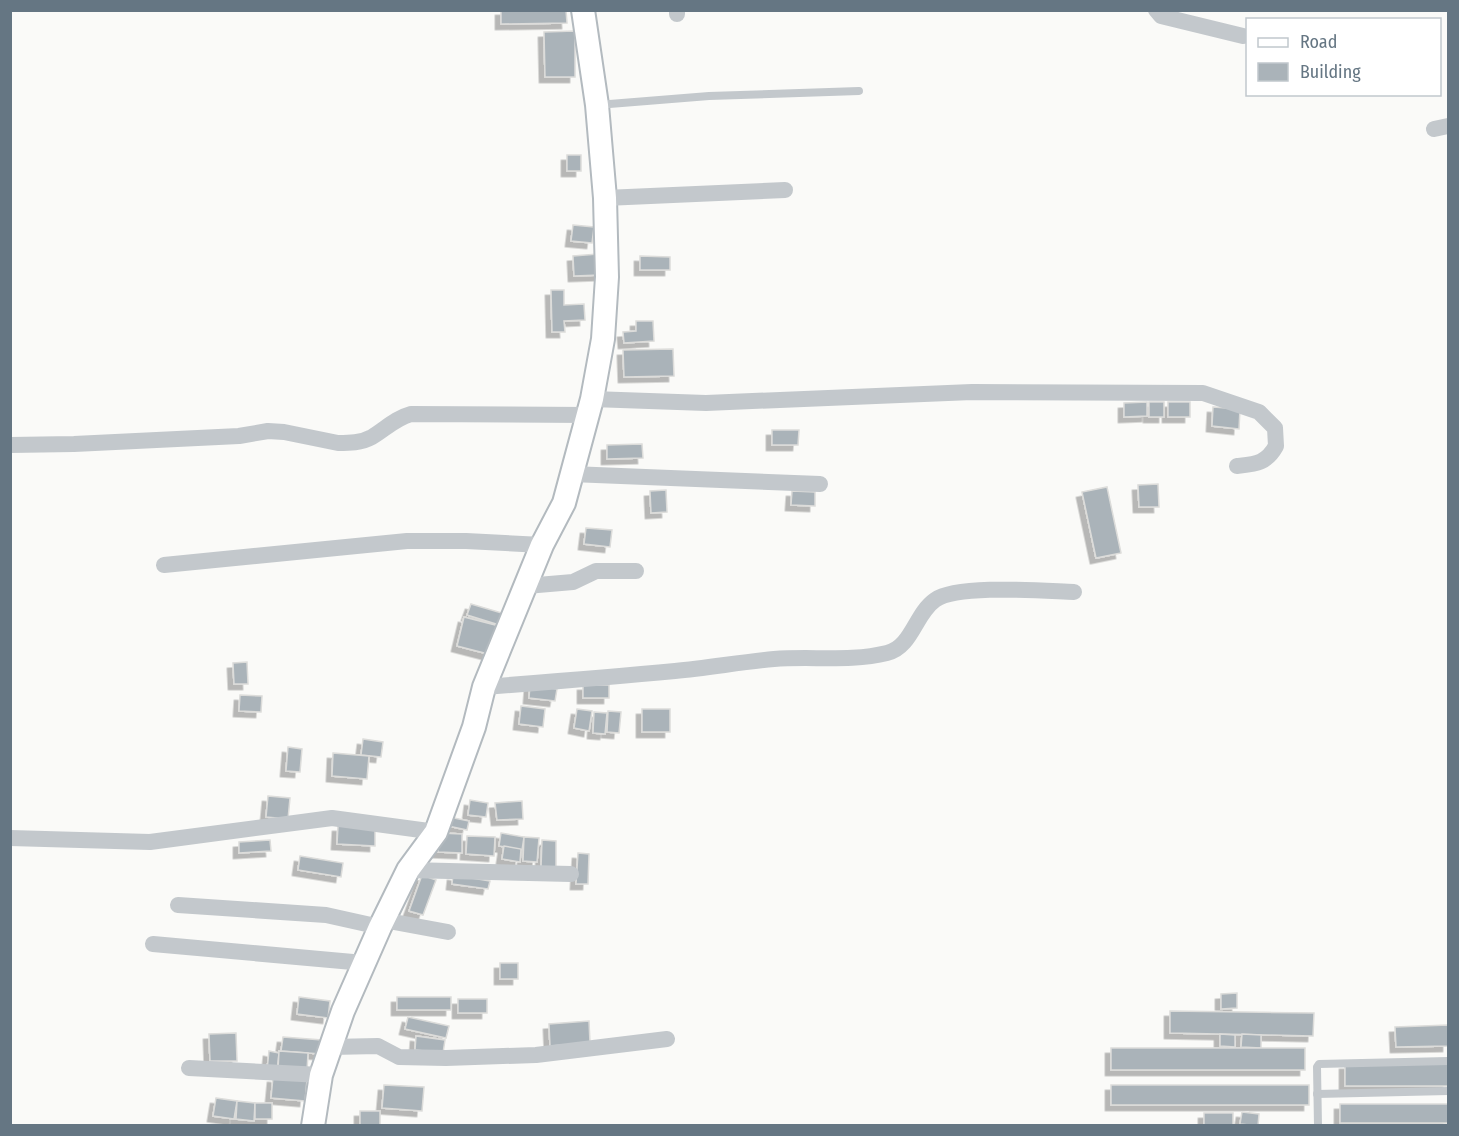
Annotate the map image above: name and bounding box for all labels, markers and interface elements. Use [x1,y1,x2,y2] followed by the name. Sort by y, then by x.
[1246,18,1441,96] legend
[1300,31,1337,53] text: Road
[1300,61,1361,83] text: Building

